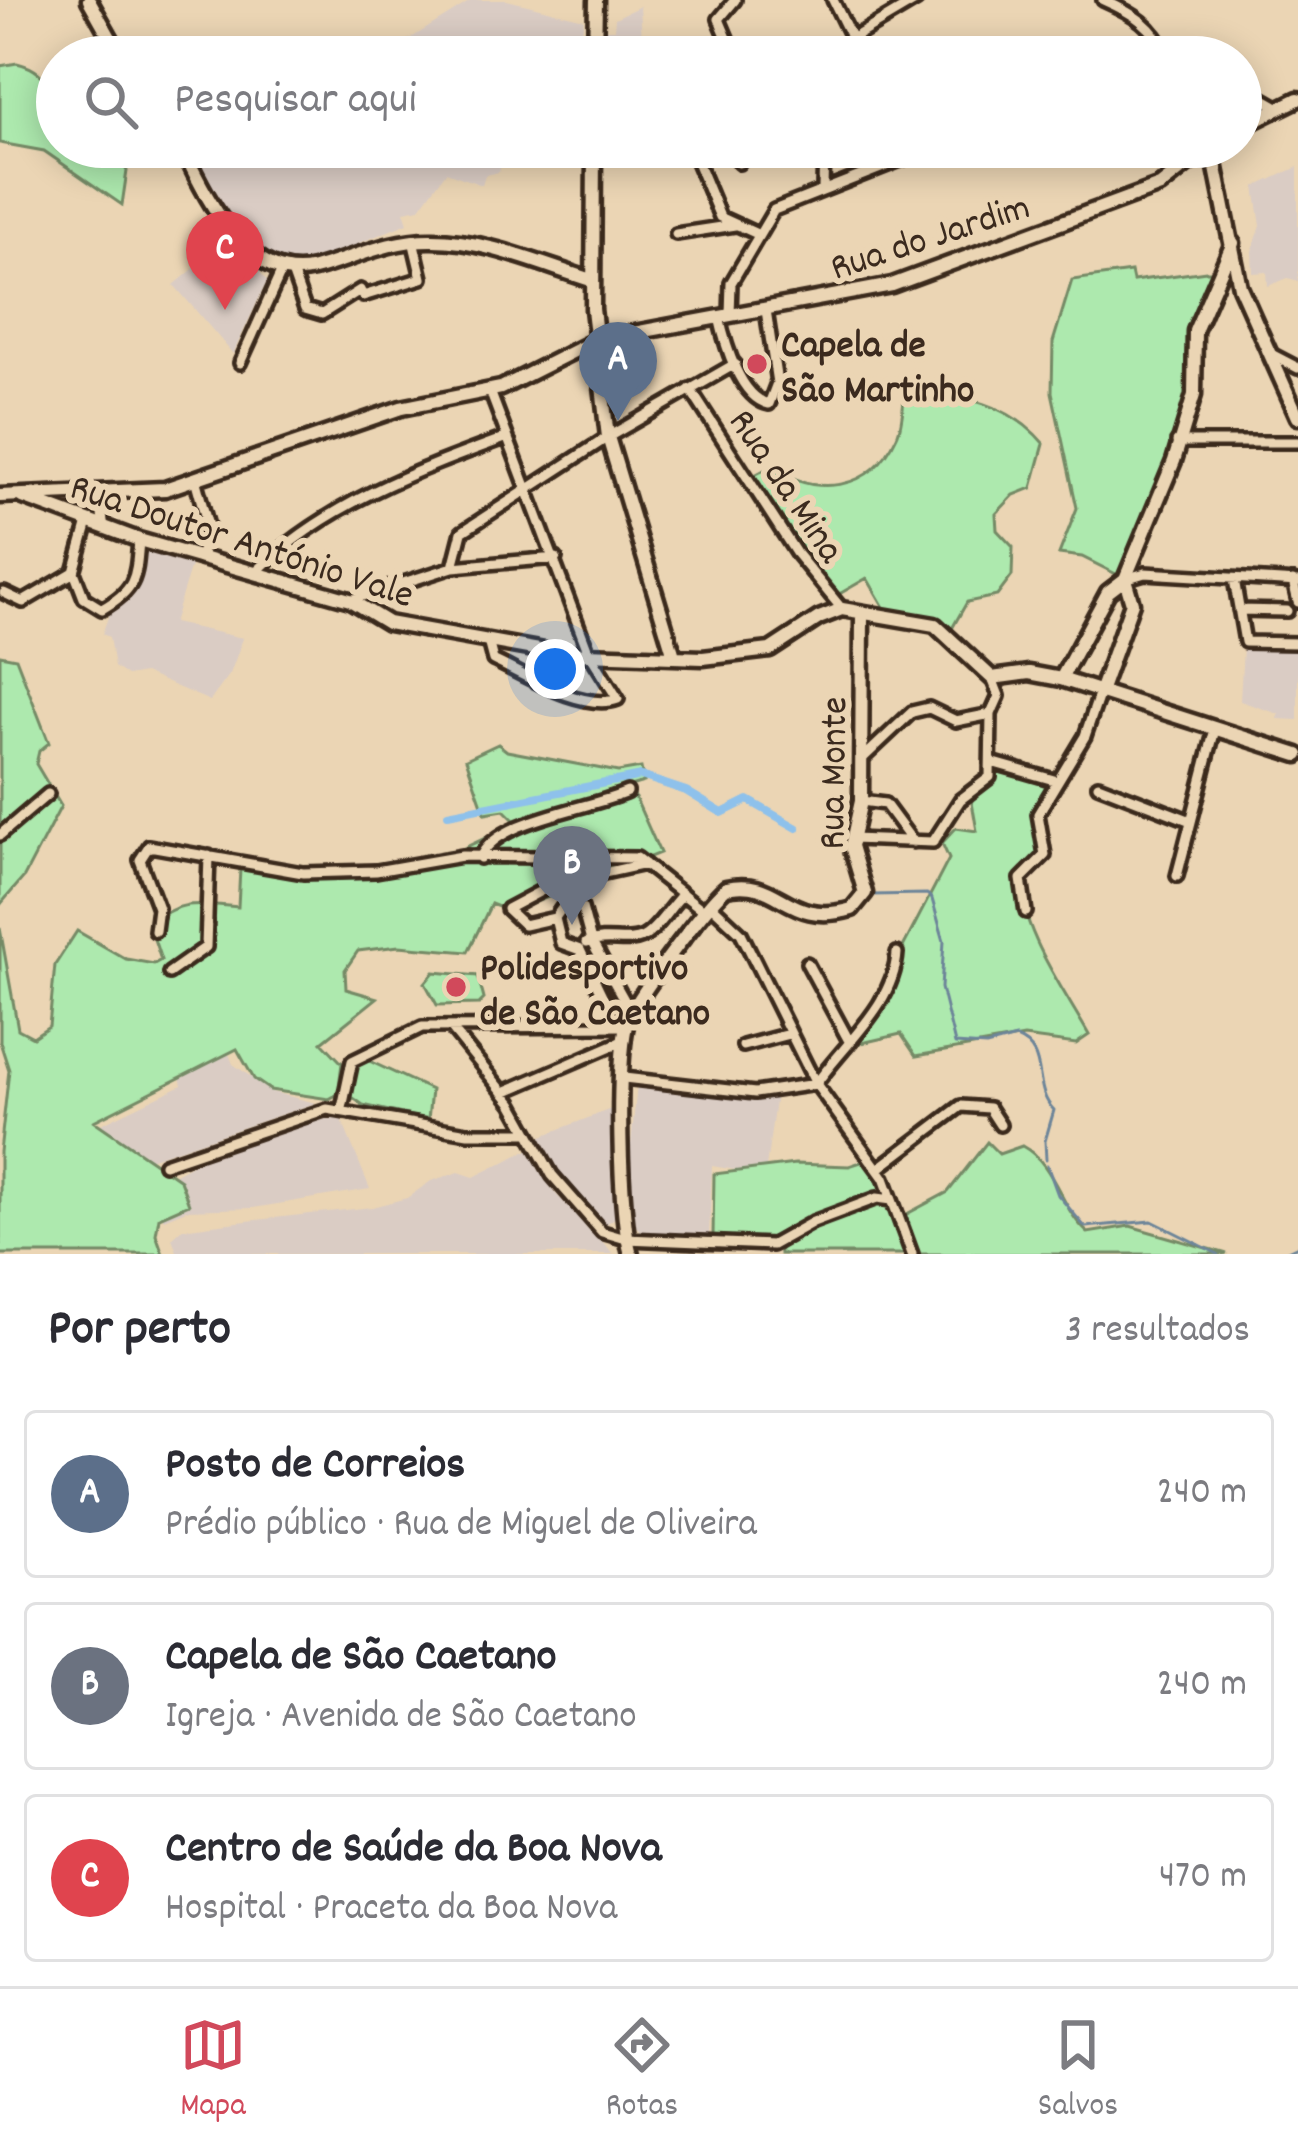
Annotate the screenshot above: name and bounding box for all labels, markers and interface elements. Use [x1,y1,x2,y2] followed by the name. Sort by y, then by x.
[36,36,1262,168] search box
[78,69,144,135] icon: search
[174,70,417,134] text: Pesquisar aqui
[824,182,1038,298] street label: Rua do Jardim
[186,211,264,310] pin: C
[781,321,974,421] place label: Capela de São Martinho
[579,322,657,421] pin: A
[744,351,770,377] marker: Capela de São Martinho
[712,400,856,576] street label: Rua da Mina
[62,463,420,626] street label: Rua Doutor António Vale
[525,639,585,699] your location
[808,696,865,850] street label: Rua Monte
[533,826,611,925] pin: B
[480,944,710,1044] place label: Polidesportivo de São Caetano
[443,974,469,1000] marker: Polidesportivo de São Caetano
[48,1296,231,1368] text: Por perto
[1065,1305,1250,1360] text: 3 resultados
[165,1435,465,1499] text: Posto de Correios
[79,1467,101,1522] text: A
[1157,1467,1247,1522] text: 240 m
[165,1499,757,1554] text: Prédio público · Rua de Miguel de Oliveira
[165,1627,557,1691] text: Capela de São Caetano
[81,1659,99,1714] text: B
[1157,1659,1247,1714] text: 240 m
[165,1691,637,1746] text: Igreja · Avenida de São Caetano
[165,1819,662,1883] text: Centro de Saúde da Boa Nova
[80,1851,100,1906] text: C
[1159,1851,1247,1906] text: 470 m
[165,1883,617,1938] text: Hospital · Praceta da Boa Nova
[180,2012,246,2131] tab: Mapa
[606,2012,678,2131] tab: Rotas
[1038,2012,1118,2131] tab: Salvos

